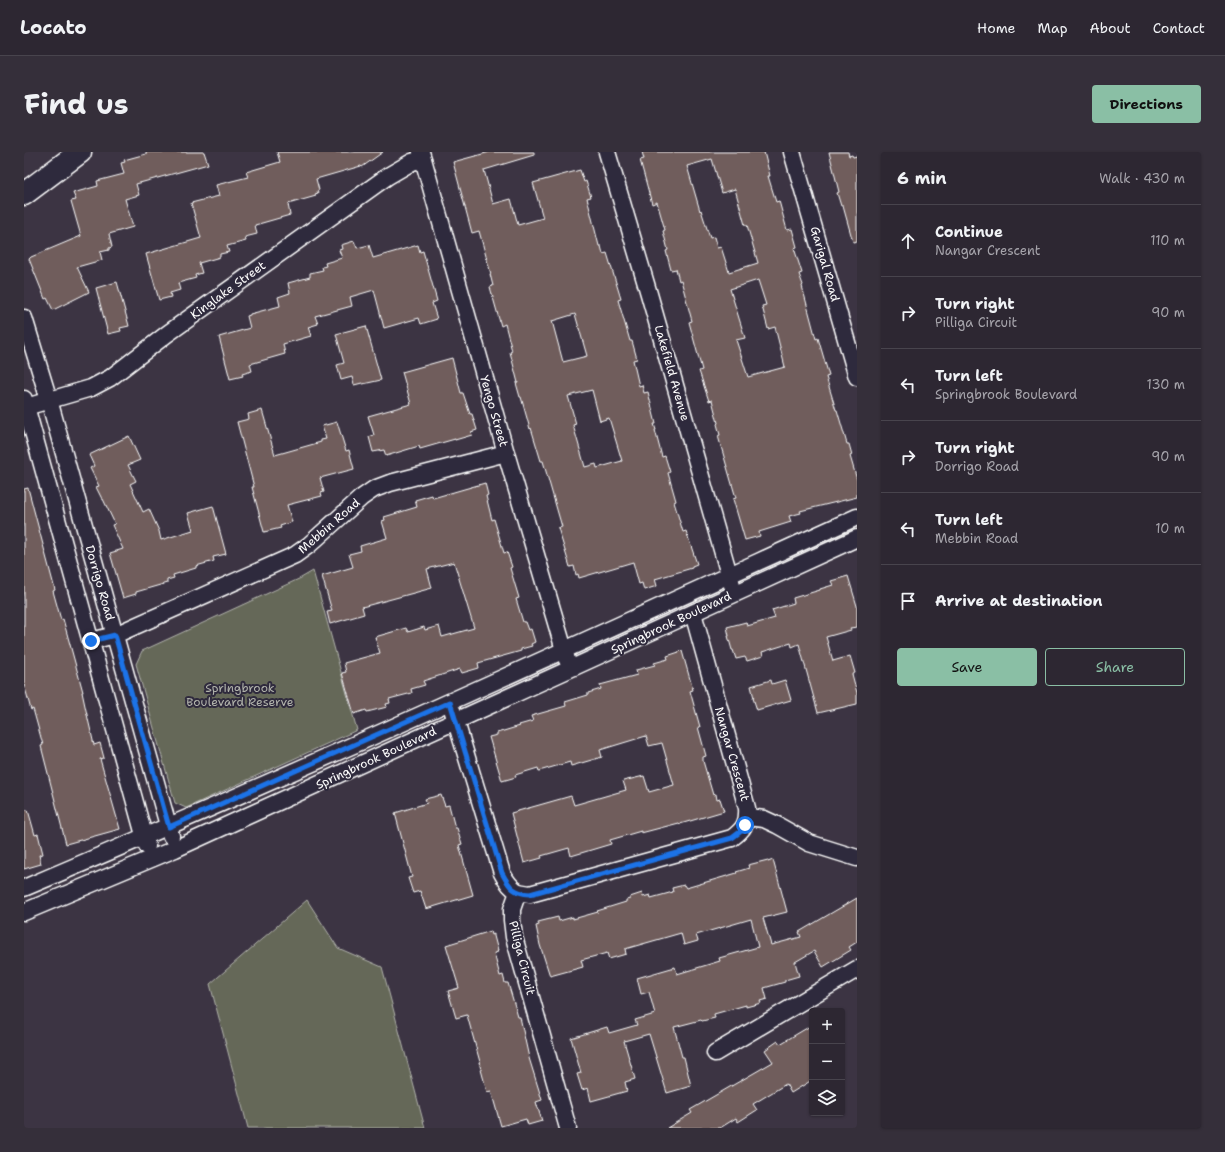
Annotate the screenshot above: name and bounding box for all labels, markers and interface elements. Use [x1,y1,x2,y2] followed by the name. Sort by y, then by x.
[20,15,87,40] text: Locato
[977,19,1016,37] text: Home
[1038,19,1068,37] text: Map
[1090,19,1131,37] text: About
[1153,19,1205,37] text: Contact
[24,85,129,123] text: Find us
[1092,85,1201,123] button: Directions
[897,167,947,189] text: 6 min
[1099,170,1185,187] text: Walk · 430 m
[935,222,1003,242] text: Continue
[807,225,843,304] street label: Garigal Road
[897,230,919,252] icon: ahead
[1150,232,1185,249] text: 110 m
[935,242,1041,259] text: Nangar Crescent
[187,257,269,323] street label: Kinglake Street
[935,294,1015,314] text: Turn right
[897,302,919,324] icon: right
[1151,304,1185,321] text: 90 m
[935,314,1017,331] text: Pilliga Circuit
[651,323,693,423] street label: Lakefield Avenue
[935,366,1003,386] text: Turn left
[476,373,512,449] street label: Yengo Street
[897,374,919,396] icon: left
[1147,376,1185,393] text: 130 m
[935,386,1077,403] text: Springbrook Boulevard
[935,438,1015,458] text: Turn right
[897,446,919,468] icon: right
[1151,448,1185,465] text: 90 m
[935,458,1019,475] text: Dorrigo Road
[295,494,364,557] street label: Mebbin Road
[935,510,1003,530] text: Turn left
[897,518,919,540] icon: left
[1155,520,1185,537] text: 10 m
[935,530,1018,547] text: Mebbin Road
[82,544,118,623] street label: Dorrigo Road
[608,588,734,658] street label: Springbrook Boulevard
[897,590,919,612] icon: arrive
[935,591,1103,611] text: Arrive at destination
[82,632,100,650] route end
[897,648,1037,686] button: Save
[1045,648,1185,686] button: Share
[186,680,294,710] park label: Springbrook Boulevard Reserve
[711,705,753,803] street label: Nangar Crescent
[313,723,439,793] street label: Springbrook Boulevard
[736,816,754,834] route start
[505,919,539,997] street label: Pilliga Circuit
[809,1008,845,1116] map controls
[809,1008,845,1044] button: +
[809,1044,845,1080] button: −
[809,1080,845,1116] button: layers

